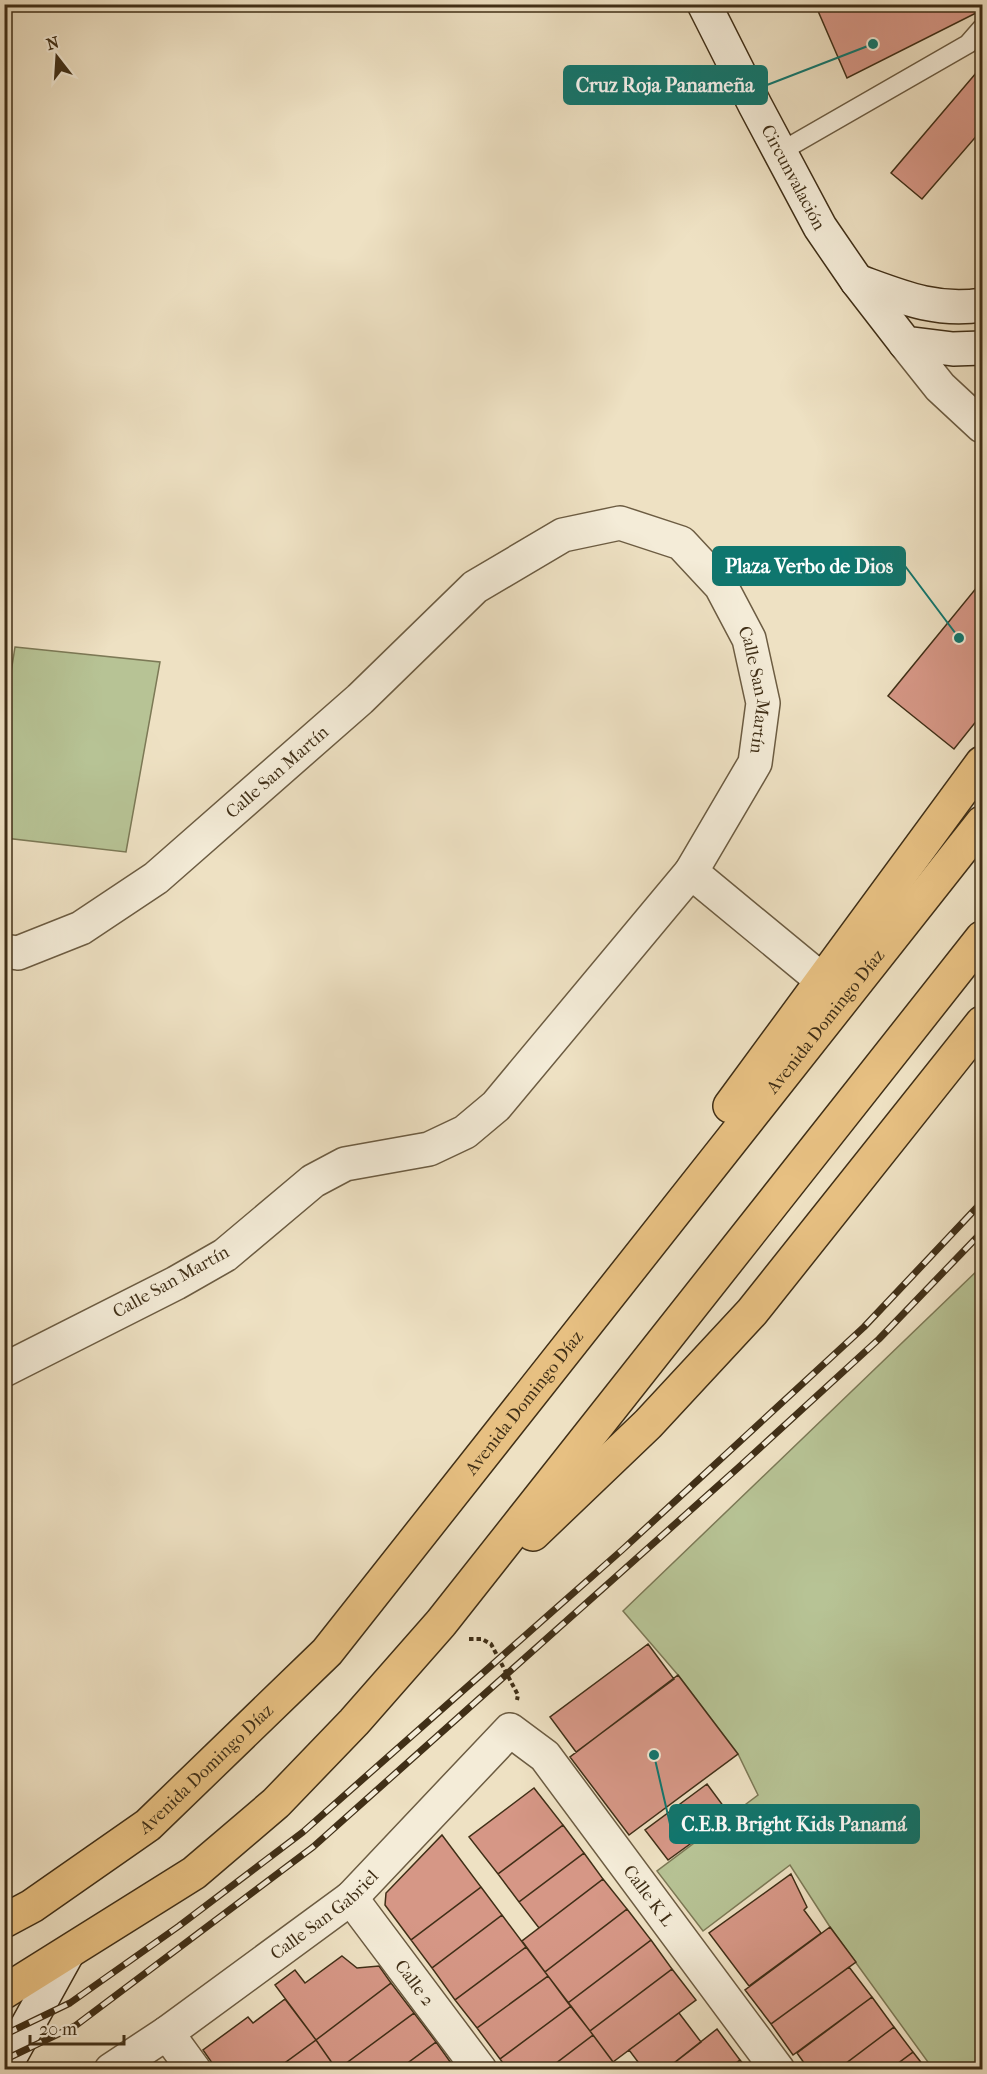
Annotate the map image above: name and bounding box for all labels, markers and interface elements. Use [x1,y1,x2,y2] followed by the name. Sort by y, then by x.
[27,27,87,87] north arrow
[44,32,62,54] text: N
[564,66,767,104] callout: Cruz Roja Panameña
[576,74,755,97] text: Cruz Roja Panameña
[757,121,830,234] street label: Circunvalación
[713,547,905,585] callout: Plaza Verbo de Dios
[725,555,894,578] text: Plaza Verbo de Dios
[734,622,774,756] street label: Calle San Martín
[221,721,333,823] street label: Calle San Martín
[761,945,889,1098] street label: Avenida Domingo Díaz
[109,1241,233,1323] street label: Calle San Martín
[460,1326,587,1480] street label: Avenida Domingo Díaz
[134,1699,277,1839] street label: Avenida Domingo Díaz
[670,1805,919,1843] callout: C.E.B. Bright Kids Panamá
[681,1813,907,1836] text: C.E.B. Bright Kids Panamá
[619,1861,678,1930] street label: Calle K L
[266,1866,382,1964] street label: Calle San Gabriel
[391,1956,439,2010] street label: Calle 2
[30,2008,124,2046] scale bar
[39,2019,77,2040] text: 20 m

